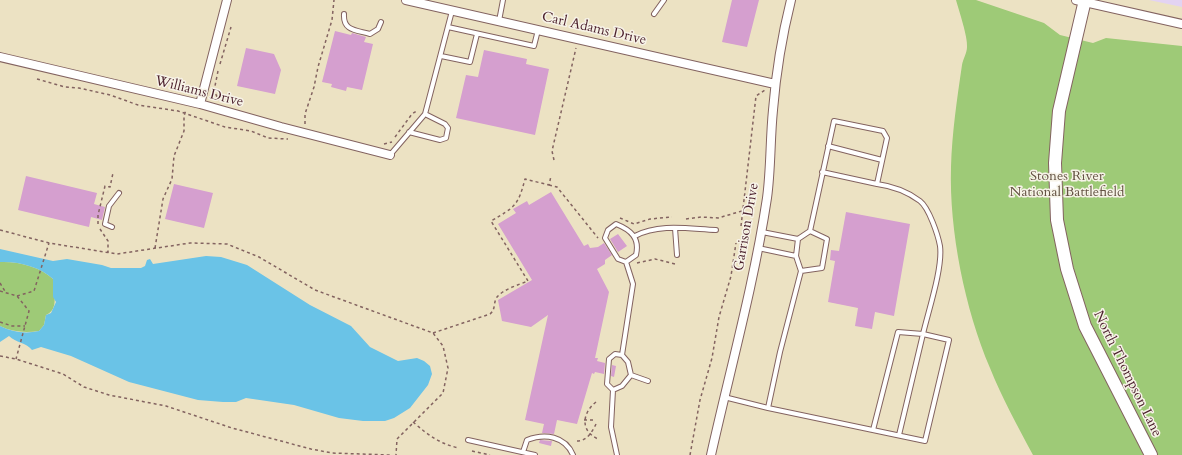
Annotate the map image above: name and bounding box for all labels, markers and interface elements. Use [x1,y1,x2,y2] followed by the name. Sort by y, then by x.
[540,9,648,49] street label: Carl Adams Drive
[153,73,245,111] street label: Williams Drive
[1010,169,1124,202] park label: Stones River National Battlefield
[731,182,763,272] street label: Garrison Drive
[1089,308,1165,440] street label: North Thompson Lane

